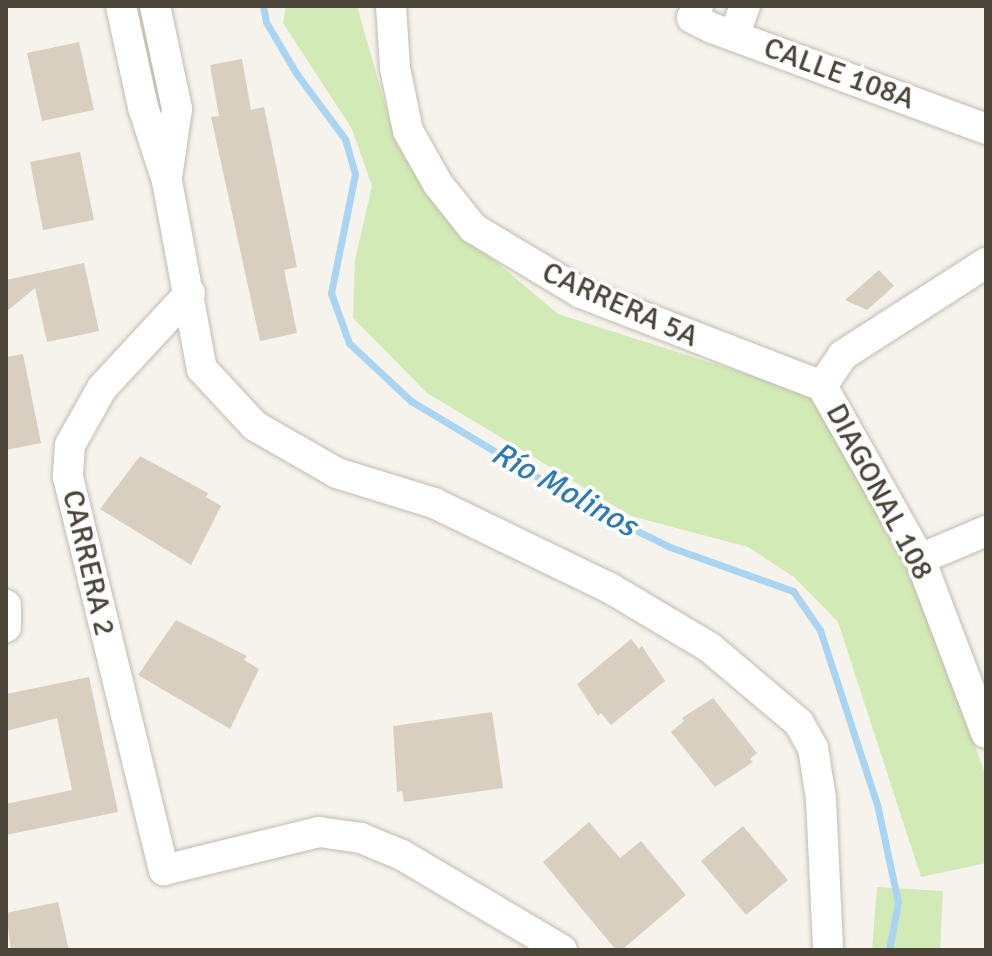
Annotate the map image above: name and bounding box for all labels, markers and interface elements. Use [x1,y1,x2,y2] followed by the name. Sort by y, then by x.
[759,30,919,118] street label: CALLE 108A
[536,255,704,355] street label: CARRERA 5A
[817,398,941,586] street label: DIAGONAL 108
[485,434,643,546] water label: Río Molinos
[54,487,122,639] street label: CARRERA 2

